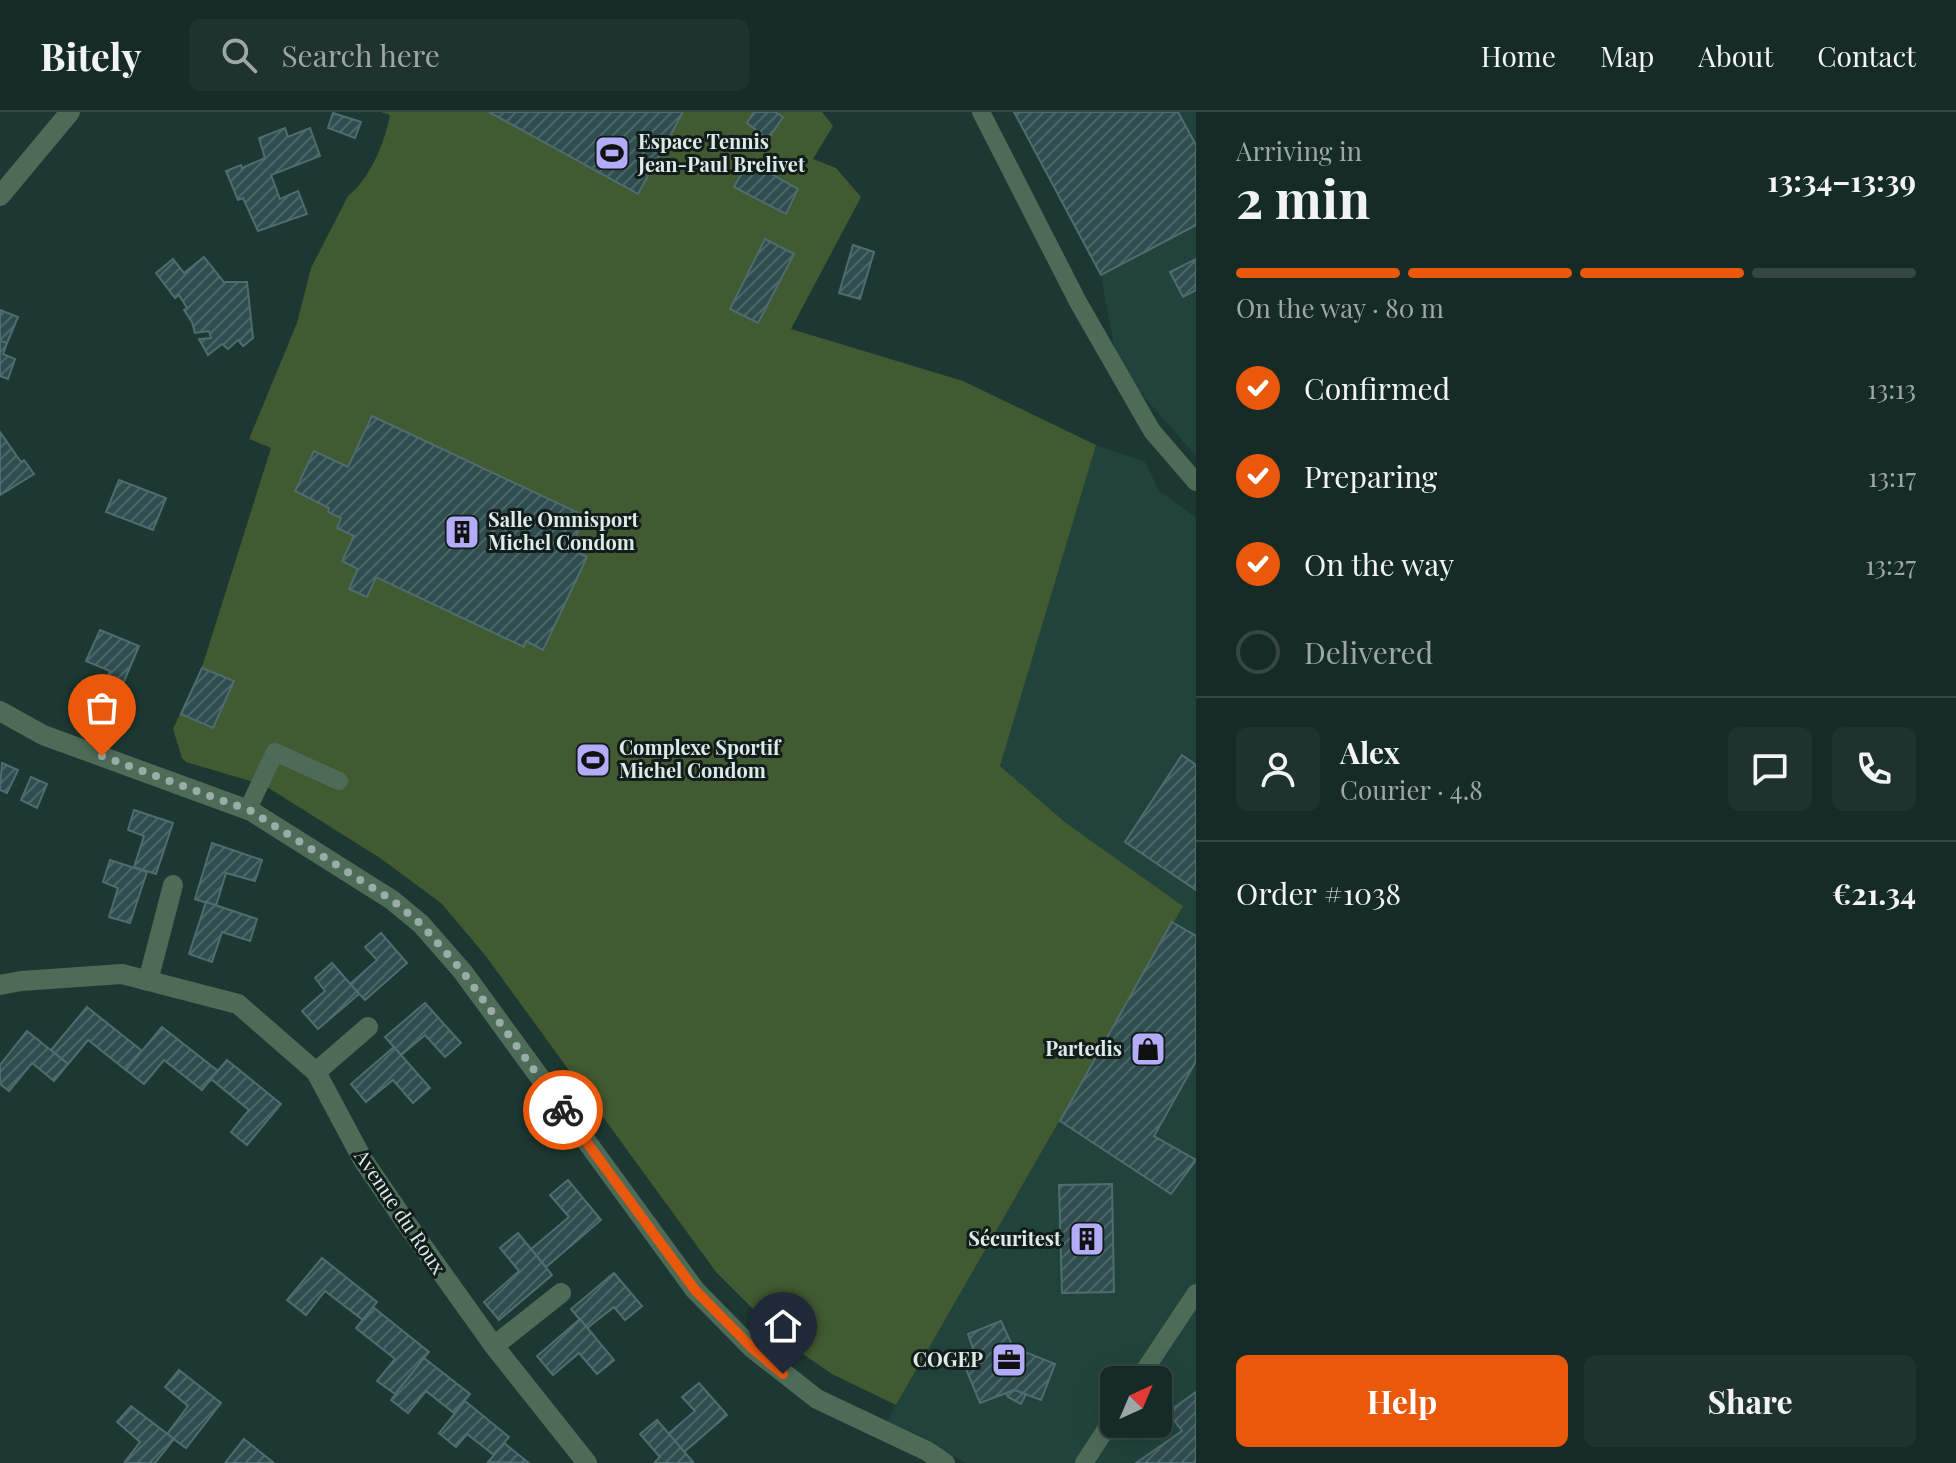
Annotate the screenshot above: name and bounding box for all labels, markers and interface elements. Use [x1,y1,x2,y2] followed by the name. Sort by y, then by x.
[189,19,749,91] search box
[40,30,141,81] text: Bitely
[217,33,261,77] icon: search
[281,35,440,75] text: Search here
[1481,37,1556,74] text: Home
[1600,37,1654,74] text: Map
[1698,37,1773,74] text: About
[1817,37,1916,74] text: Contact
[637,127,806,177] place label: Espace Tennis Jean-Paul Brelivet
[1236,133,1362,168] text: Arriving in
[593,134,631,172] sports icon: Espace Tennis Jean-Paul Brelivet
[1767,160,1916,200] text: 13:34–13:39
[1236,163,1370,232] text: 2 min
[1236,290,1444,325] text: On the way · 80 m
[1236,366,1280,410] icon: check
[1304,368,1450,408] text: Confirmed
[1867,371,1916,406] text: 13:13
[1236,454,1280,498] icon: check
[1304,456,1437,496] text: Preparing
[1868,459,1916,494] text: 13:17
[488,505,640,555] place label: Salle Omnisport Michel Condom
[443,513,481,551] building icon: Salle Omnisport Michel Condom
[1236,542,1280,586] icon: check
[1304,544,1454,584] text: On the way
[1865,547,1916,582] text: 13:27
[1304,632,1433,672] text: Delivered
[68,674,136,756] pin
[80,686,124,730] icon: bag
[1236,727,1320,811] button: person
[1728,727,1812,811] button: chat
[1832,727,1916,811] button: phone
[1340,732,1400,772] text: Alex
[619,733,782,783] place label: Complexe Sportif Michel Condom
[574,741,612,779] sports icon: Complexe Sportif Michel Condom
[1340,772,1483,807] text: Courier · 4.8
[1236,873,1401,913] text: Order #1038
[1832,873,1916,913] text: €21.34
[1129,1030,1167,1068] shop icon: Partedis
[1045,1034,1122,1061] place label: Partedis
[523,1070,603,1150] courier
[541,1088,585,1132] icon: bike
[349,1143,453,1279] street label: Avenue du Roux
[1068,1220,1106,1258] building icon: Sécuritest
[968,1224,1062,1251] place label: Sécuritest
[749,1292,817,1374] pin
[761,1304,805,1348] icon: home
[990,1341,1028,1379] office icon: COGEP
[913,1345,983,1372] place label: COGEP
[1236,1355,1568,1447] button: Help
[1584,1355,1916,1447] button: Share
[1100,1366,1172,1438] north arrow
[1100,1366,1172,1438] map controls

